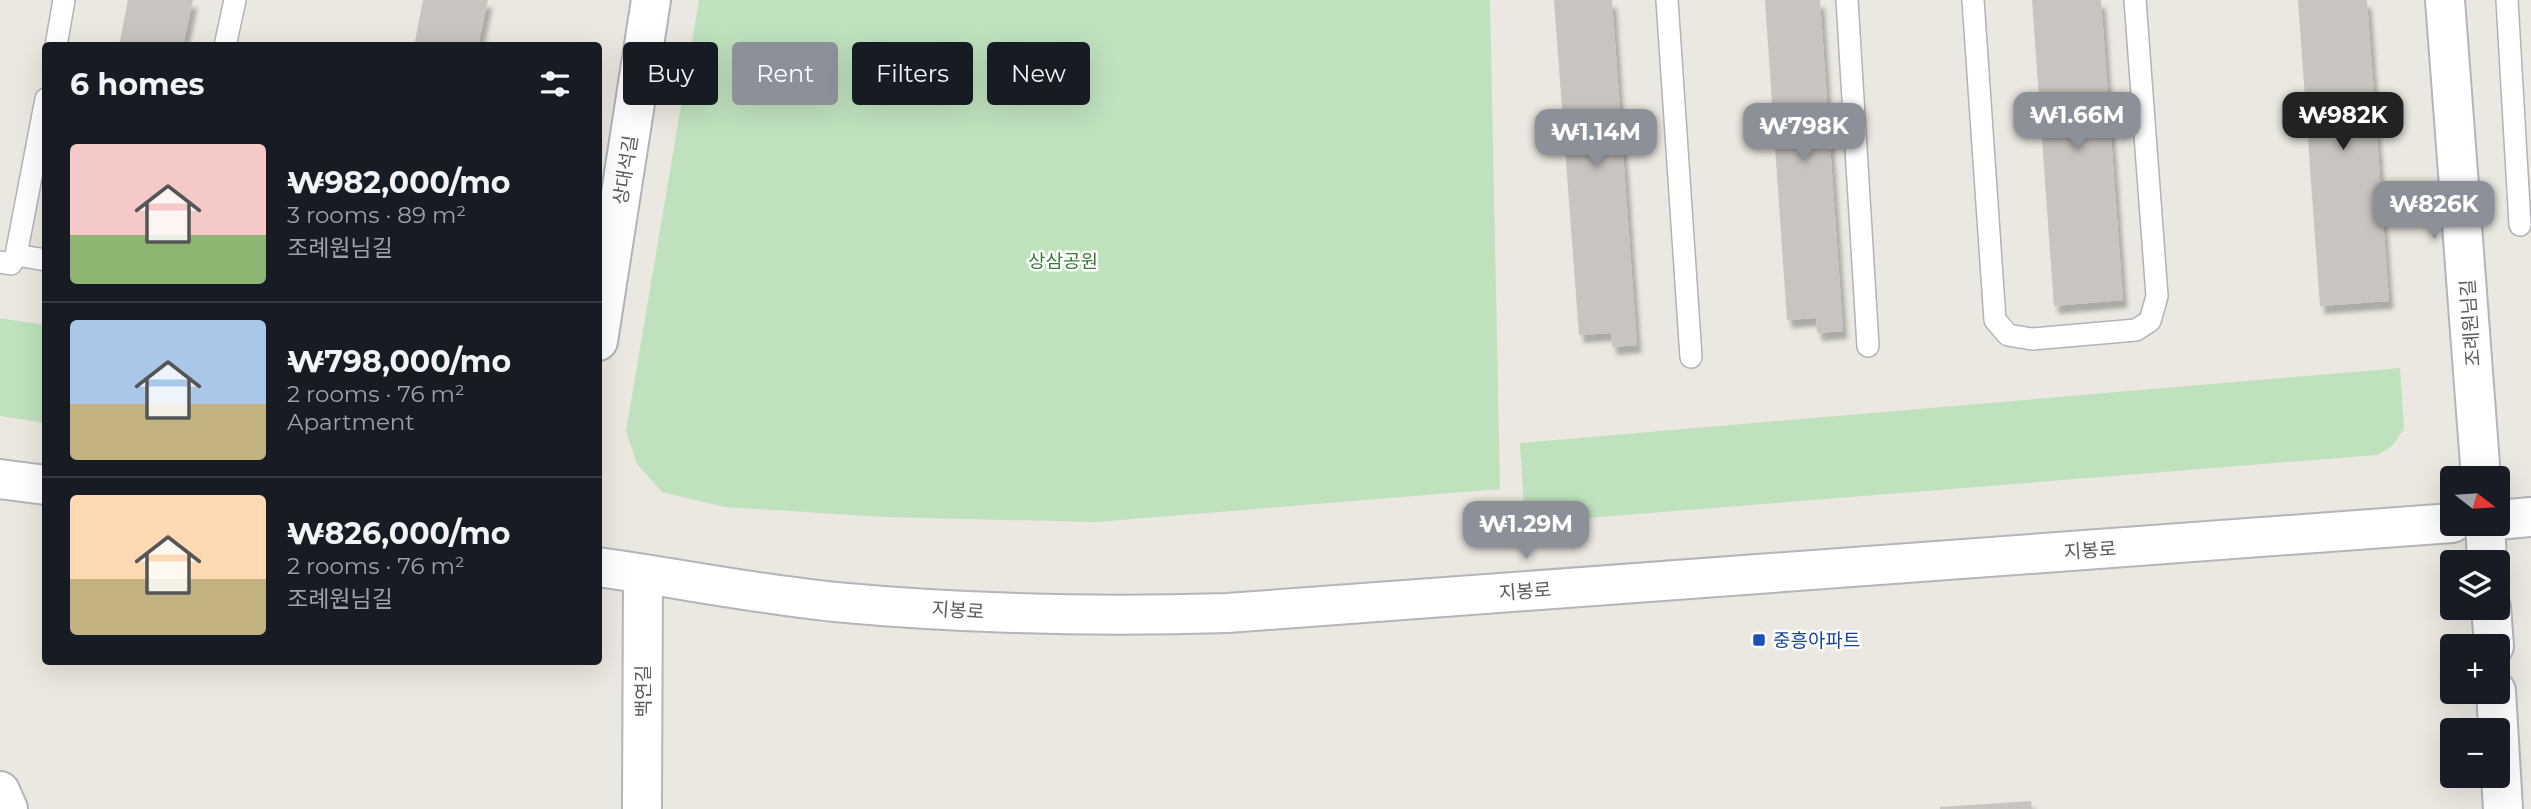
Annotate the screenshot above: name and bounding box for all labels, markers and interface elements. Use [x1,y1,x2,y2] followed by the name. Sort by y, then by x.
[623,42,718,105] chip: Buy
[732,42,838,105] chip: Rent
[852,42,973,105] chip: Filters
[987,42,1090,105] chip: New
[536,65,574,103] icon: filters
[70,66,205,103] text: 6 homes
[2020,92,2134,152] pin: ₩1.66M
[2294,92,2392,152] pin: ₩982K
[2030,101,2124,129] text: ₩1.66M
[2298,101,2388,129] text: ₩982K
[1755,104,1853,163] pin: ₩798K
[1539,110,1653,169] pin: ₩1.14M
[1759,112,1849,140] text: ₩798K
[1551,118,1641,146] text: ₩1.14M
[609,134,642,206] street label: 상대석길
[287,164,510,201] text: ₩982,000/mo
[126,172,210,256] icon: home
[2385,182,2483,241] pin: ₩826K
[2389,190,2479,218] text: ₩826K
[287,201,466,229] text: 3 rooms · 89 m²
[287,234,393,262] text: 조례원님길
[1028,250,1098,273] park label: 상삼공원
[2456,279,2485,367] street label: 조례원님길
[287,343,511,380] text: ₩798,000/mo
[126,348,210,432] icon: home
[287,380,465,408] text: 2 rooms · 76 m²
[287,408,415,436] text: Apartment
[2440,466,2510,536] north arrow
[2440,466,2510,788] map controls
[1469,502,1583,561] pin: ₩1.29M
[1479,510,1573,538] text: ₩1.29M
[287,515,510,552] text: ₩826,000/mo
[126,523,210,607] icon: home
[2063,537,2117,564] street label: 지봉로
[2440,550,2510,620] button: layers
[287,552,465,580] text: 2 rooms · 76 m²
[1498,578,1552,605] street label: 지봉로
[287,585,393,613] text: 조례원님길
[931,597,985,624] street label: 지봉로
[1773,629,1860,652] place label: 중흥아파트
[1751,632,1767,648] marker: 중흥아파트
[2440,634,2510,704] button: +
[632,665,655,717] street label: 백연길
[2440,718,2510,788] button: −

